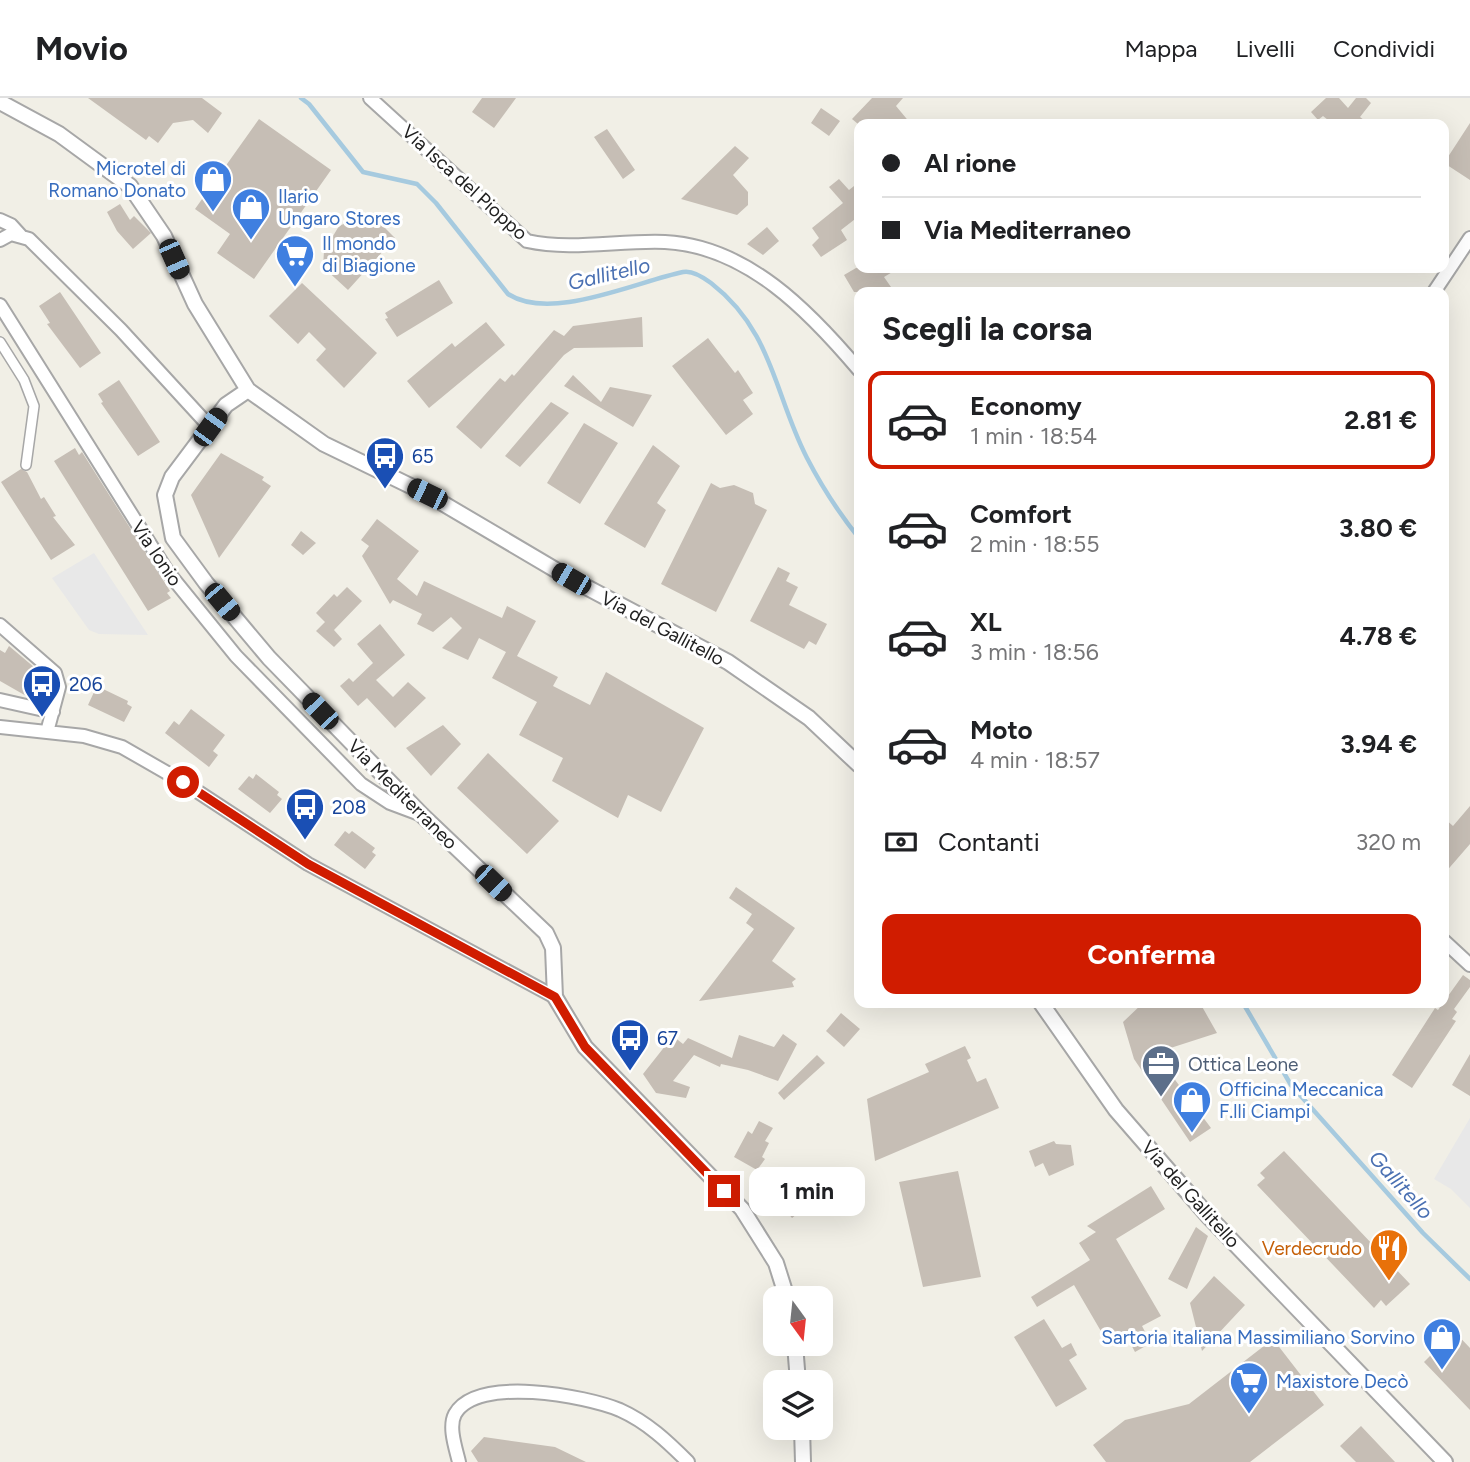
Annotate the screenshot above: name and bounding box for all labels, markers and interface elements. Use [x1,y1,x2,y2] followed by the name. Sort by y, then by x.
[35,29,128,68] text: Movio
[1124,34,1198,63] text: Mappa
[1236,34,1295,63] text: Livelli
[1333,34,1435,63] text: Condividi
[397,120,532,245] street label: Via Isca del Pioppo
[924,147,1016,179] text: Al rione
[48,157,186,202] place label: Microtel di Romano Donato
[192,158,234,213] shop icon: Microtel di Romano Donato
[278,185,401,230] place label: Ilario Ungaro Stores
[230,186,272,241] shop icon: Ilario Ungaro Stores
[924,214,1131,246] text: Via Mediterraneo
[322,232,416,277] place label: Il mondo di Biagione
[274,233,316,288] supermarket icon: Il mondo di Biagione
[156,236,193,282] car
[565,252,652,295] water label: Gallitello
[882,310,1092,348] text: Scegli la corsa
[886,389,949,452] icon: car
[970,390,1082,422] text: Economy
[190,404,231,450] car
[1344,404,1417,436] text: 2.81 €
[970,422,1097,450] text: 1 min · 18:54
[364,435,406,490] bus stop icon: 65
[412,445,434,468] place label: 65
[404,475,451,513] car
[886,497,949,560] icon: car
[970,498,1072,530] text: Comfort
[1339,512,1417,544] text: 3.80 €
[126,516,187,590] street label: Via Ionio
[970,530,1099,558] text: 2 min · 18:55
[548,559,595,599] car
[201,579,244,625] car
[597,586,728,671] street label: Via del Gallitello
[886,605,949,668] icon: car
[970,606,1002,638] text: XL
[1339,620,1417,652] text: 4.78 €
[970,638,1099,666] text: 3 min · 18:56
[21,663,63,718] bus stop icon: 206
[69,673,103,696] place label: 206
[298,689,343,733] car
[886,713,949,776] icon: car
[970,714,1033,746] text: Moto
[1340,728,1417,760] text: 3.94 €
[343,735,462,854] street label: Via Mediterraneo
[970,746,1100,774] text: 4 min · 18:57
[167,766,199,798] route start
[284,786,326,841] bus stop icon: 208
[332,796,366,819] place label: 208
[882,823,920,861] icon: cash
[938,826,1040,858] text: Contanti
[1356,828,1421,856] text: 320 m
[471,861,516,905] car
[882,914,1421,994] button: Conferma
[609,1017,651,1072] bus stop icon: 67
[657,1027,678,1050] place label: 67
[1140,1043,1182,1098] office icon: Ottica Leone
[1188,1053,1298,1076] place label: Ottica Leone
[1219,1078,1384,1123] place label: Officina Meccanica F.lli Ciampi
[1171,1079,1213,1134] shop icon: Officina Meccanica F.lli Ciampi
[1137,1136,1245,1253] street label: Via del Gallitello
[1364,1145,1439,1224] water label: Gallitello
[748,1166,864,1216] callout: 1 min
[708,1175,740,1207] route end
[780,1177,834,1205] text: 1 min
[1368,1227,1410,1282] restaurant icon: Verdecrudo
[1262,1237,1362,1260] place label: Verdecrudo
[763,1286,833,1356] north arrow
[763,1286,833,1440] map controls
[1421,1316,1463,1371] shop icon: Sartoria italiana Massimiliano Sorvino
[1101,1326,1415,1349] place label: Sartoria italiana Massimiliano Sorvino
[1228,1360,1270,1415] supermarket icon: Maxistore Decò
[763,1370,833,1440] button: layers
[1276,1370,1408,1393] place label: Maxistore Decò

